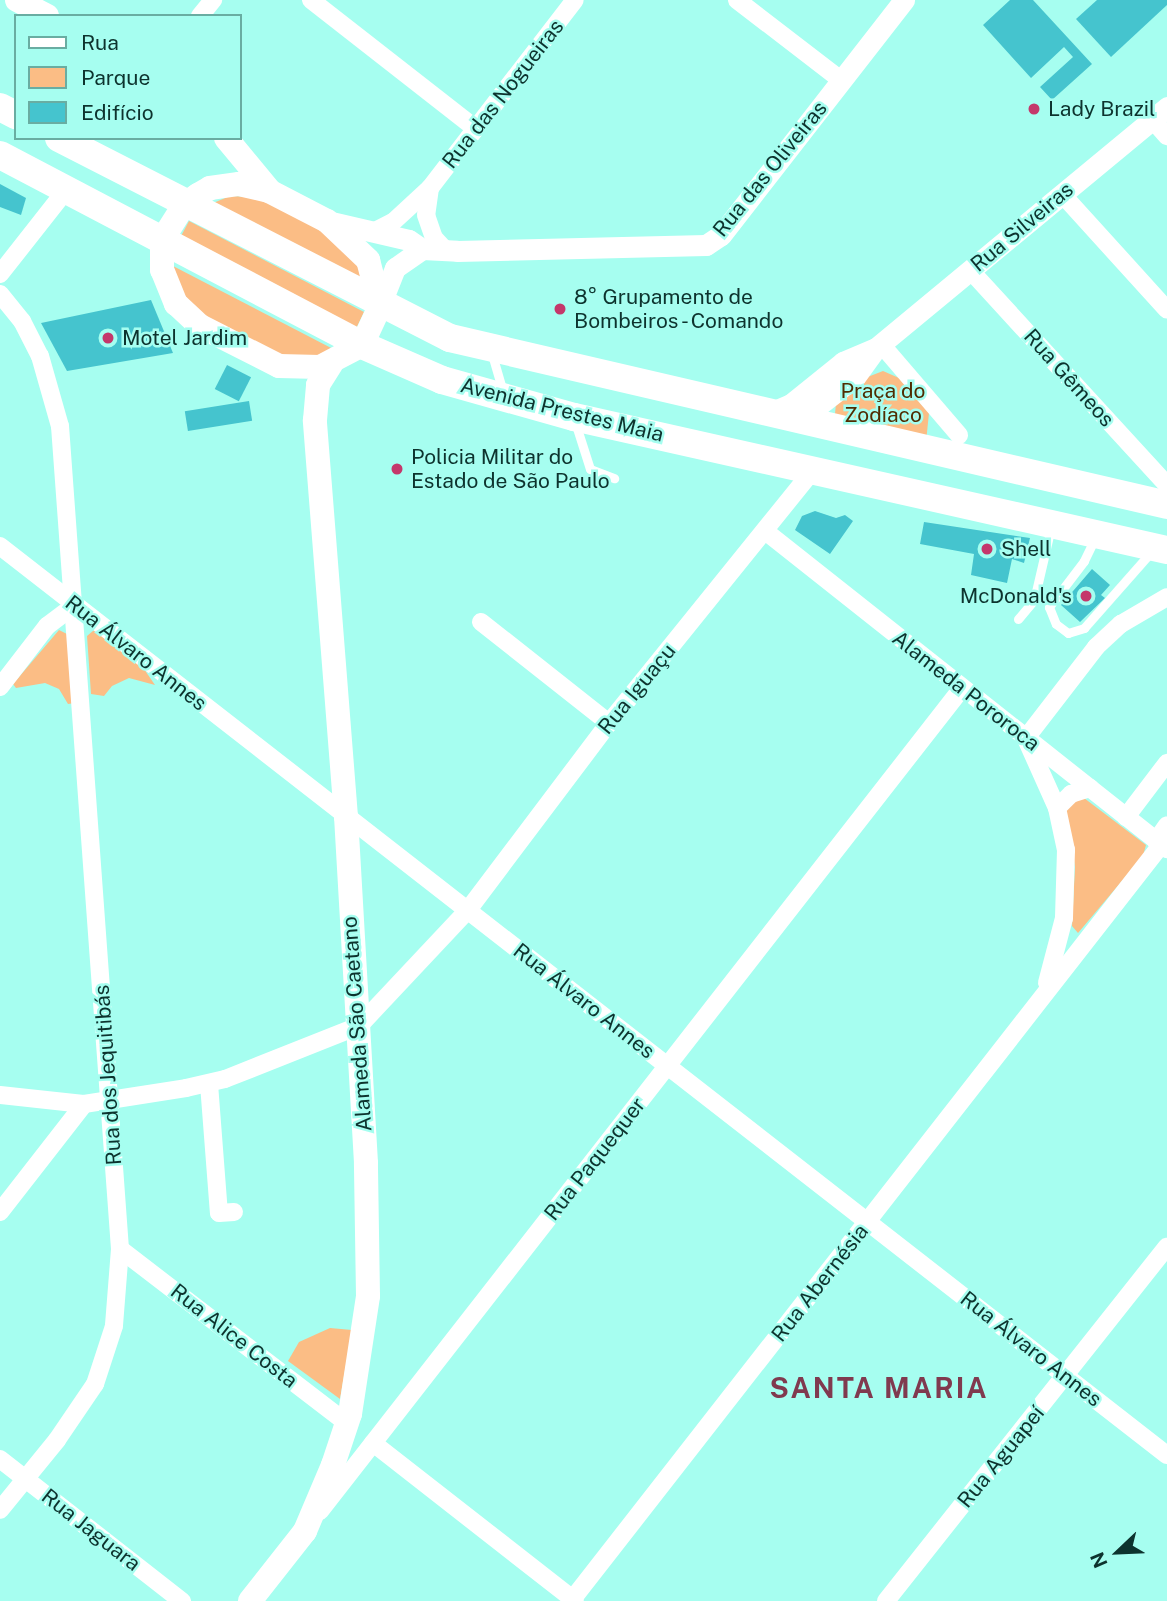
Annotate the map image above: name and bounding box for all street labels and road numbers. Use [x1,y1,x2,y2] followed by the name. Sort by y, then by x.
[437,14,569,174] street label: Rua das Nogueiras
[708,96,832,242] street label: Rua das Oliveiras
[966,177,1078,277] street label: Rua Silveiras
[1019,324,1119,432] street label: Rua Gêmeos
[458,373,666,447] street label: Avenida Prestes Maia
[60,590,212,716] street label: Rua Álvaro Annes
[887,626,1045,756] street label: Alameda Pororoca
[593,639,681,739] street label: Rua Iguaçu
[337,916,377,1132] street label: Alameda São Caetano
[508,938,660,1064] street label: Rua Álvaro Annes
[89,984,127,1166] street label: Rua dos Jequitibás
[539,1092,651,1226] street label: Rua Paquequer
[766,1219,874,1347] street label: Rua Abernésia
[166,1279,302,1393] street label: Rua Alice Costa
[955,1286,1107,1412] street label: Rua Álvaro Annes
[952,1401,1050,1513] street label: Rua Aguapeí
[36,1484,146,1576] street label: Rua Jaguara

